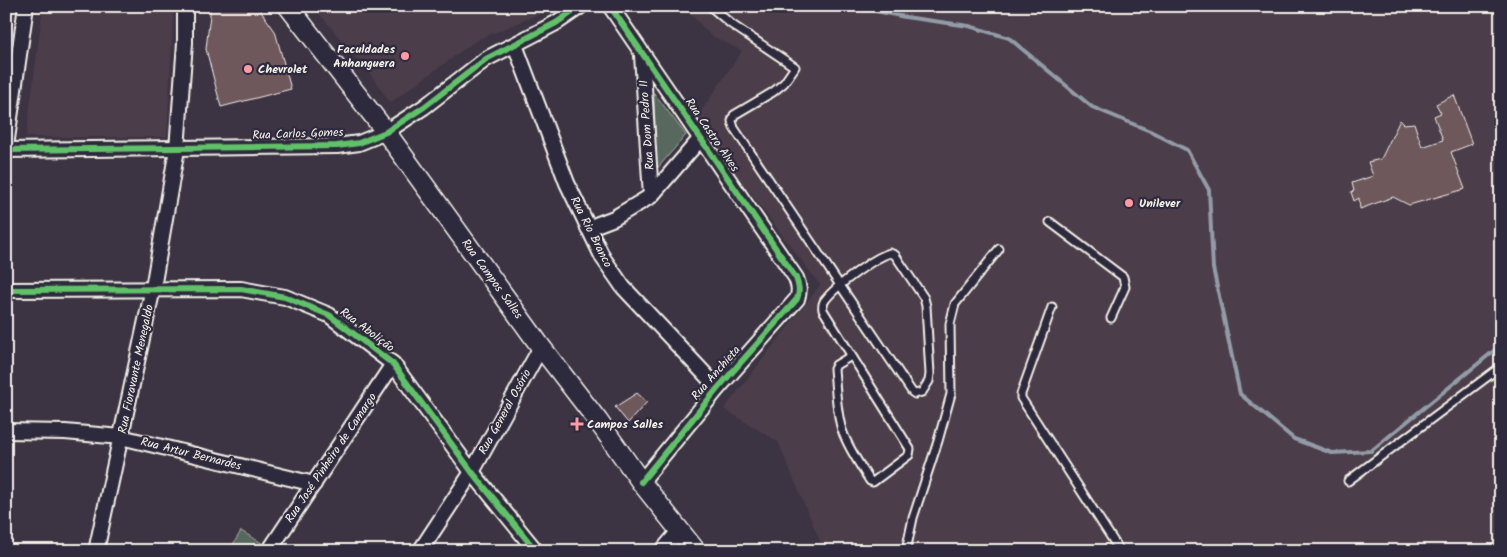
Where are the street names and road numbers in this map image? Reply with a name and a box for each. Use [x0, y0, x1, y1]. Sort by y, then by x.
street label: Rua Dom Pedro II [634, 79, 660, 171]
street label: Rua Castro Alves [680, 94, 744, 176]
street label: Rua Carlos Gomes [252, 123, 344, 145]
street label: Rua Rio Branco [565, 193, 617, 271]
street label: Rua Campos Salles [456, 235, 528, 323]
street label: Rua Fioravante Menegaldo [113, 303, 159, 435]
street label: Rua Abolição [336, 303, 398, 357]
street label: Rua Anchieta [687, 341, 745, 405]
street label: Rua General Osório [474, 366, 536, 458]
street label: Rua José Pinheiro de Camargo [280, 389, 382, 527]
street label: Rua Artur Bernardes [139, 432, 243, 476]

